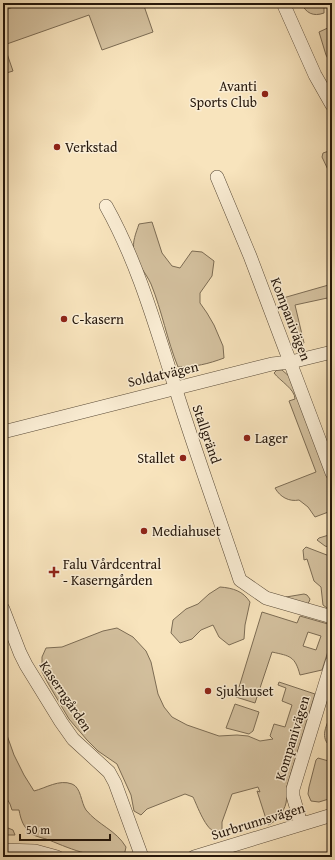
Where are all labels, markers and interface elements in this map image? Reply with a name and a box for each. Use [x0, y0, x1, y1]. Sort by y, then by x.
place label: Avanti Sports Club [190, 76, 257, 112]
marker: Avanti Sports Club [260, 89, 270, 99]
place label: Verkstad [65, 137, 118, 157]
marker: Verkstad [52, 142, 62, 152]
street label: Kompanivägen [266, 274, 316, 364]
place label: C-kasern [72, 309, 124, 329]
marker: C-kasern [59, 314, 69, 324]
street label: Soldatvägen [126, 356, 200, 392]
street label: Stallgränd [188, 402, 227, 467]
place label: Lager [255, 428, 288, 448]
marker: Lager [242, 433, 252, 443]
place label: Stallet [137, 448, 175, 468]
marker: Stallet [178, 453, 188, 463]
place label: Mediahuset [152, 521, 221, 541]
marker: Mediahuset [139, 526, 149, 536]
place label: Falu Vårdcentral - Kaserngården [63, 554, 161, 590]
marker: Falu Vårdcentral - Kaserngården [48, 566, 60, 578]
street label: Kaserngården [35, 657, 97, 736]
place label: Sjukhuset [216, 681, 274, 701]
marker: Sjukhuset [203, 686, 213, 696]
street label: Kompanivägen [270, 693, 314, 783]
street label: Surbrunnsvägen [209, 797, 307, 845]
scale bar [20, 816, 110, 842]
text: 50 m [26, 821, 50, 838]

